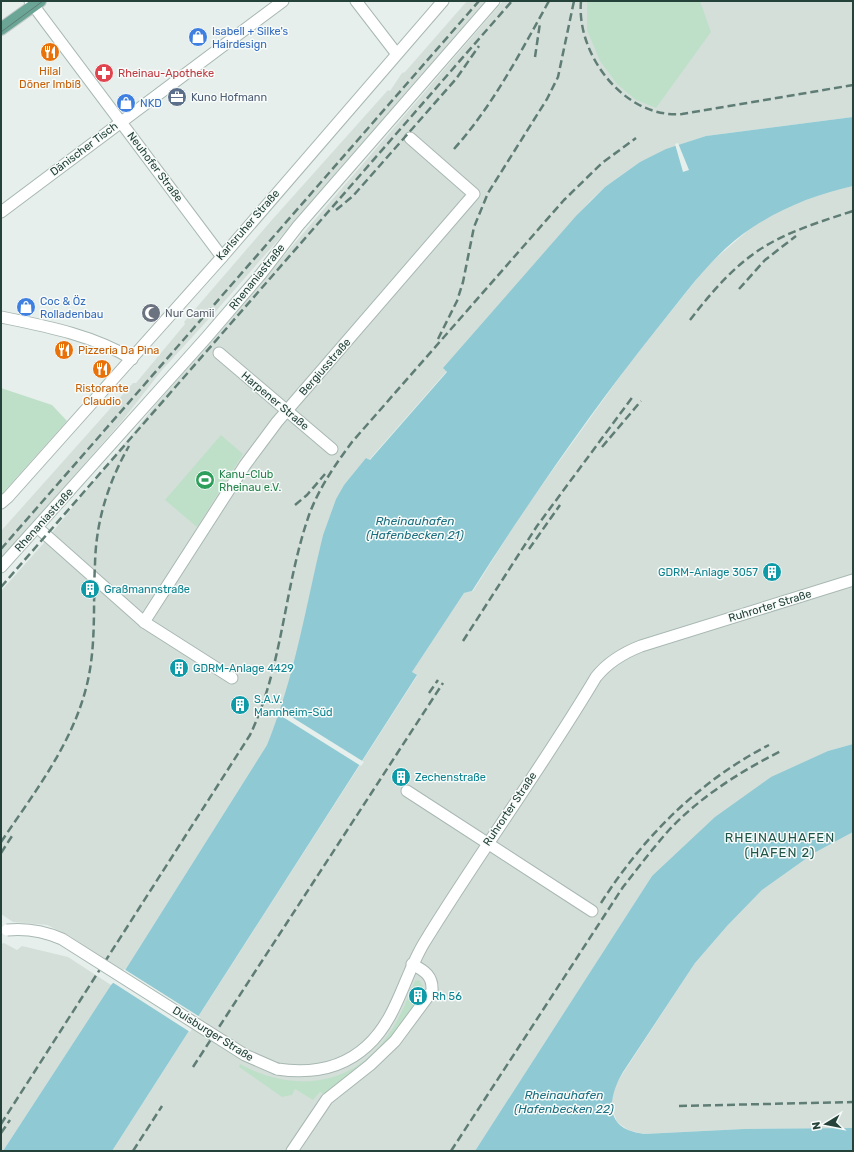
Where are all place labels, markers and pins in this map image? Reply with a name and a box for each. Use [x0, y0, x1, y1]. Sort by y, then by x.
place label: Isabell + Silke's Hairdesign [212, 25, 289, 51]
shop icon: Isabell + Silke's Hairdesign [187, 26, 209, 48]
restaurant icon: Hilal Döner Imbiß [39, 41, 61, 63]
pharmacy icon: Rheinau-Apotheke [93, 62, 115, 84]
place label: Hilal Döner Imbiß [19, 65, 81, 91]
place label: Rheinau-Apotheke [118, 67, 214, 80]
office icon: Kuno Hofmann [166, 86, 188, 108]
place label: Kuno Hofmann [191, 91, 267, 104]
shop icon: NKD [115, 92, 137, 114]
place label: NKD [140, 97, 162, 110]
place label: Coc & Öz Rolladenbau [40, 295, 103, 321]
shop icon: Coc & Öz Rolladenbau [15, 296, 37, 318]
mosque icon: Nur Camii [140, 302, 162, 324]
place label: Nur Camii [165, 307, 214, 320]
restaurant icon: Pizzeria Da Pina [53, 339, 75, 361]
place label: Pizzeria Da Pina [78, 344, 159, 357]
restaurant icon: Ristorante Claudio [91, 358, 113, 380]
place label: Ristorante Claudio [75, 382, 129, 408]
place label: Kanu-Club Rheinau e.V. [219, 468, 281, 494]
sports icon: Kanu-Club Rheinau e.V. [194, 469, 216, 491]
building icon: GDRM-Anlage 3057 [761, 561, 783, 583]
place label: GDRM-Anlage 3057 [658, 566, 758, 579]
building icon: Graßmannstraße [79, 578, 101, 600]
place label: Graßmannstraße [104, 583, 190, 596]
building icon: GDRM-Anlage 4429 [168, 657, 190, 679]
place label: GDRM-Anlage 4429 [193, 662, 294, 675]
place label: S.A.V. Mannheim-Süd [254, 693, 333, 719]
building icon: S.A.V. Mannheim-Süd [229, 694, 251, 716]
building icon: Zechenstraße [390, 766, 412, 788]
place label: Zechenstraße [415, 771, 486, 784]
building icon: Rh 56 [407, 985, 429, 1007]
place label: Rh 56 [432, 990, 462, 1003]

